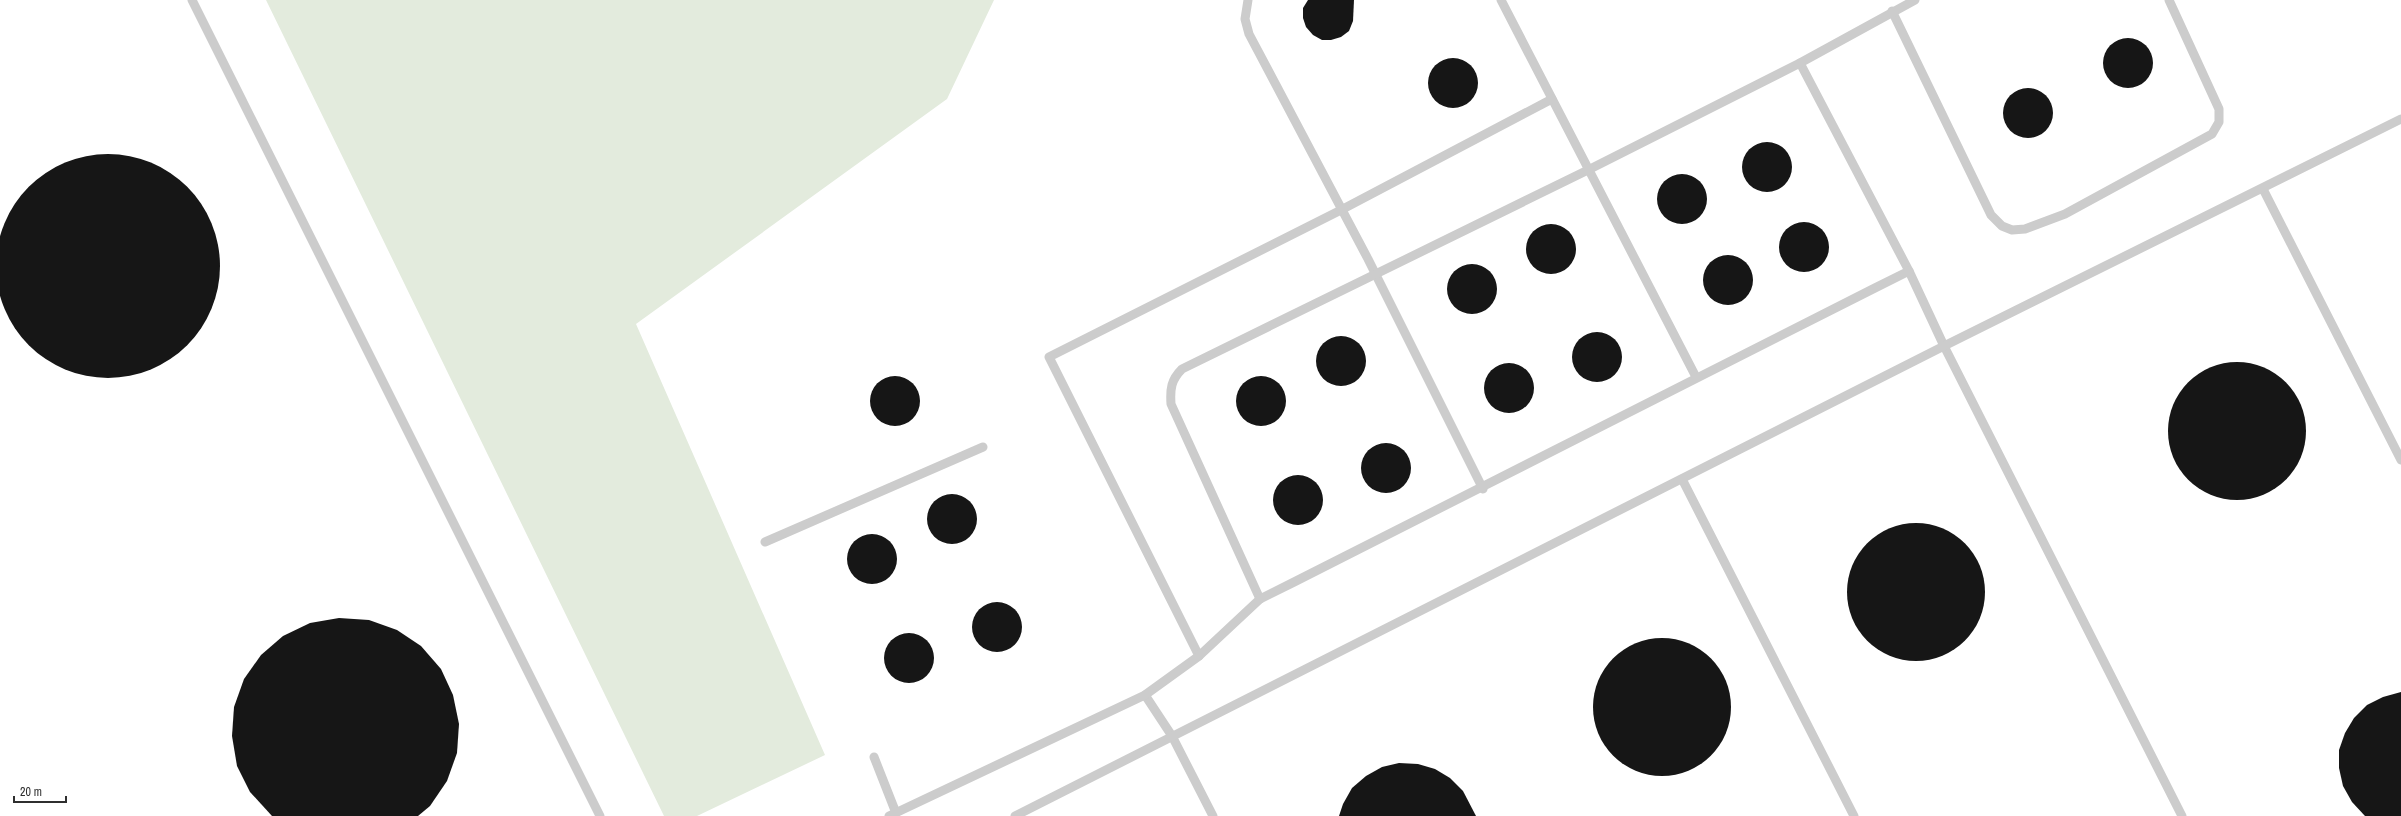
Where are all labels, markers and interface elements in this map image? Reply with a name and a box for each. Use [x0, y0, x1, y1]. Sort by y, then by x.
scale bar [14, 778, 66, 804]
text: 20 m [20, 784, 42, 800]

